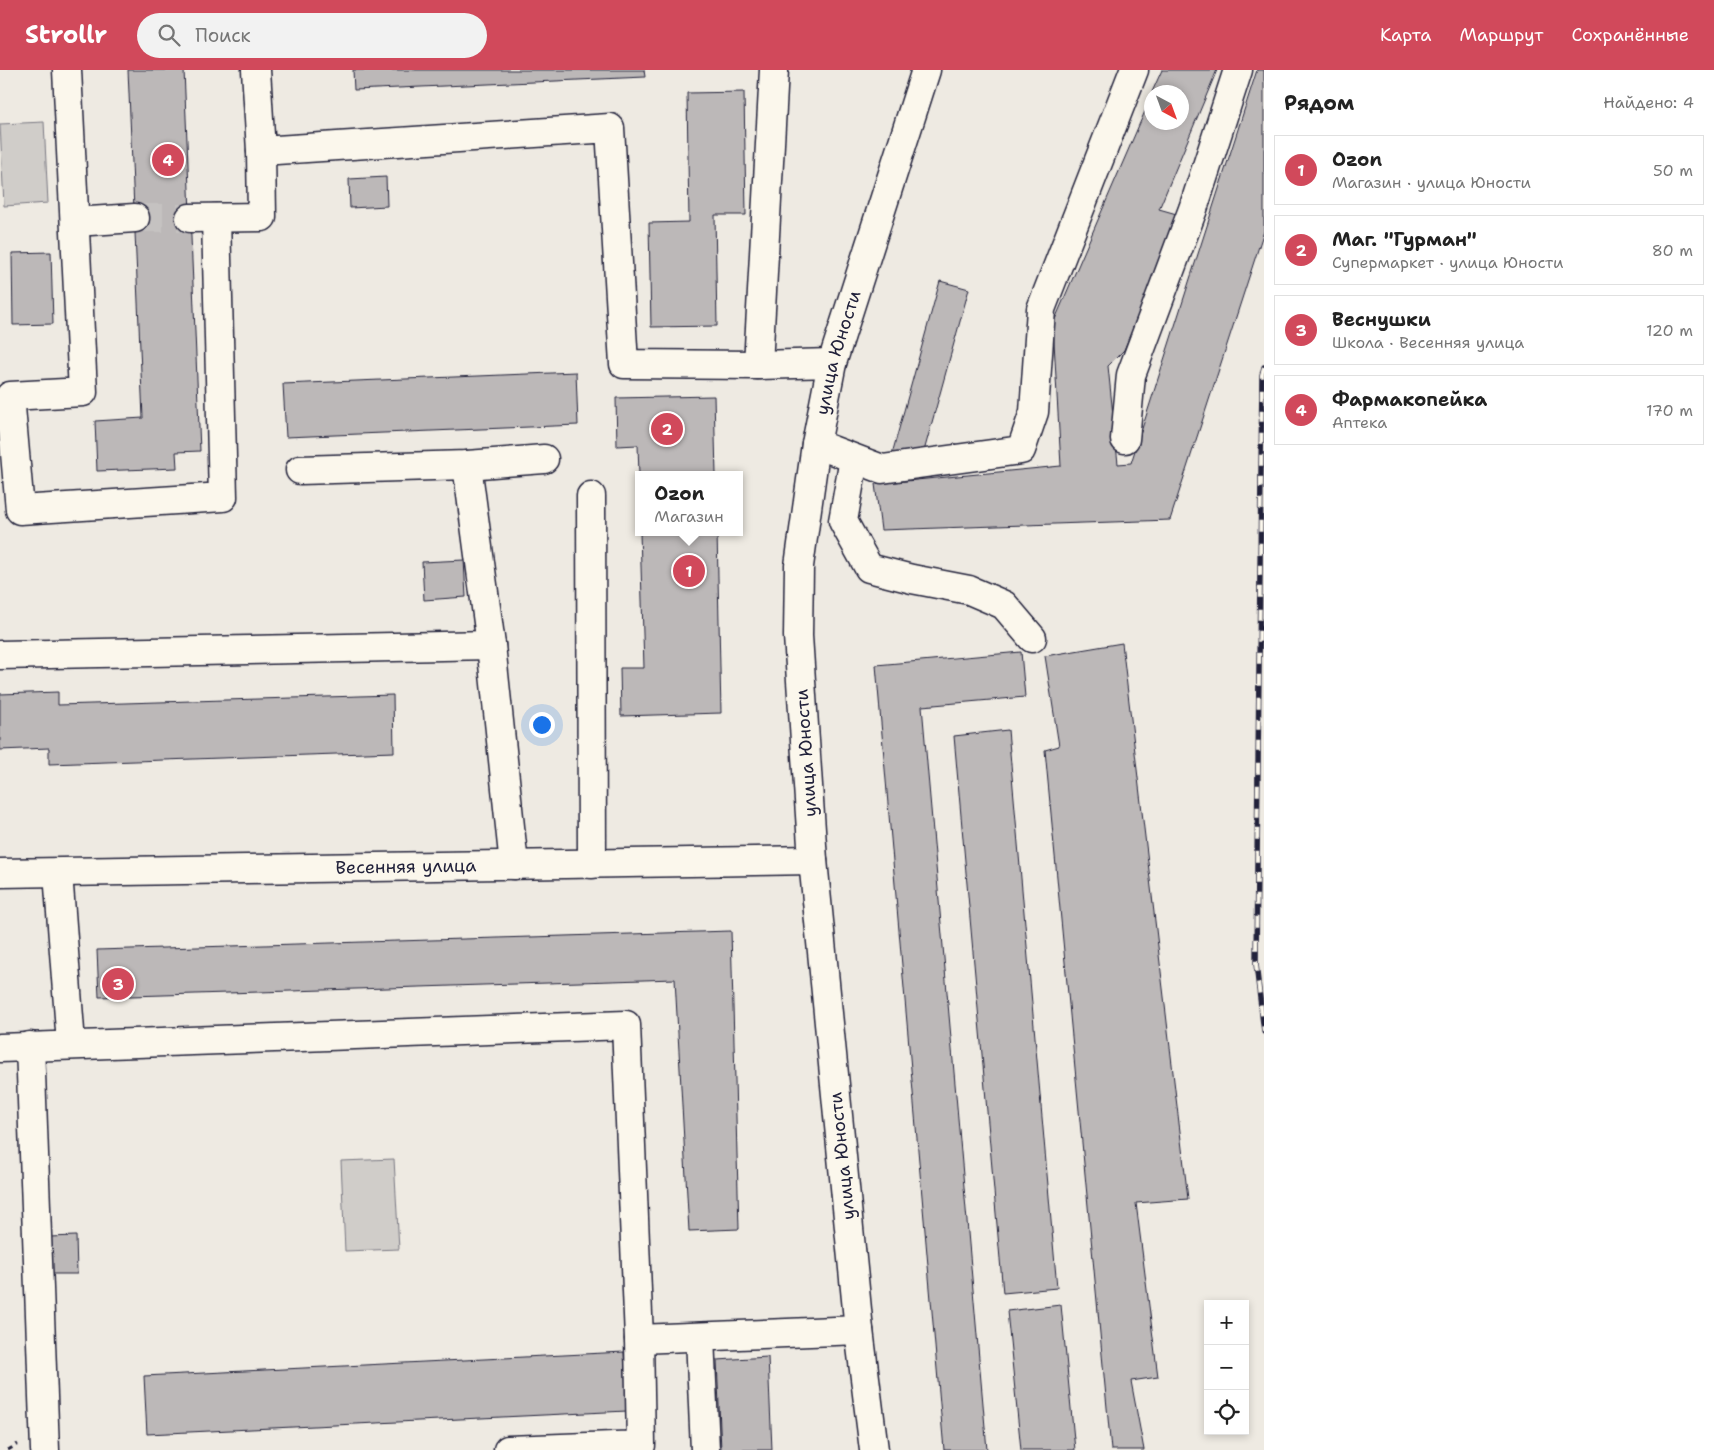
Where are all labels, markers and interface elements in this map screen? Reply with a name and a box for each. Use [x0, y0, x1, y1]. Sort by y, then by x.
search box [137, 13, 487, 58]
text: Strollr [25, 19, 107, 51]
icon: search [155, 21, 183, 49]
text: Поиск [195, 23, 251, 48]
text: Карта [1380, 23, 1431, 47]
text: Маршрут [1459, 23, 1543, 47]
text: Сохранённые [1571, 23, 1689, 47]
north arrow [1144, 85, 1189, 130]
text: Рядом [1284, 89, 1354, 117]
text: Найдено: 4 [1603, 92, 1694, 113]
pin: 4 [152, 141, 184, 179]
text: Ozon [1332, 147, 1382, 172]
text: 1 [1297, 160, 1305, 181]
text: 50 m [1653, 160, 1693, 181]
text: Магазин · улица Юности [1332, 172, 1531, 193]
text: Маг. "Гурман" [1332, 227, 1477, 252]
text: 2 [1295, 240, 1307, 261]
text: 80 m [1652, 240, 1693, 261]
text: Супермаркет · улица Юности [1332, 252, 1563, 273]
street label: улица Юности [810, 287, 867, 417]
text: Веснушки [1332, 307, 1431, 332]
text: 3 [1295, 320, 1307, 341]
text: 120 m [1646, 320, 1693, 341]
text: Школа · Весенняя улица [1332, 332, 1524, 353]
text: Фармакопейка [1332, 387, 1487, 412]
text: 4 [1295, 400, 1307, 421]
text: 170 m [1646, 400, 1693, 421]
pin: 2 [651, 410, 683, 448]
text: Аптека [1332, 412, 1387, 433]
popup [635, 471, 743, 536]
text: Ozon [654, 481, 704, 506]
text: Магазин [654, 506, 724, 527]
pin: 1 [673, 552, 705, 590]
street label: улица Юности [790, 688, 822, 818]
your location [529, 712, 555, 738]
street label: Весенняя улица [335, 853, 477, 880]
pin: 3 [102, 965, 134, 1003]
street label: улица Юности [823, 1091, 861, 1221]
map controls [1204, 1300, 1249, 1435]
button: + [1204, 1300, 1249, 1345]
button: − [1204, 1345, 1249, 1390]
button: locate [1204, 1390, 1249, 1435]

